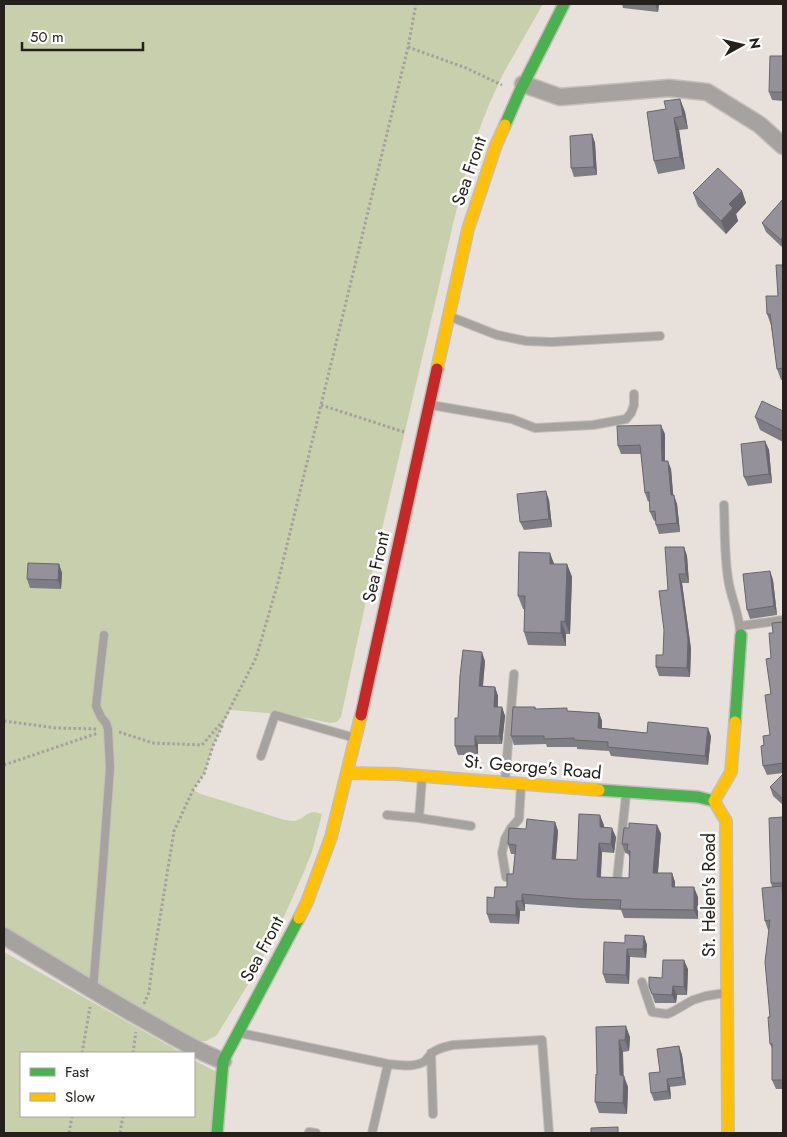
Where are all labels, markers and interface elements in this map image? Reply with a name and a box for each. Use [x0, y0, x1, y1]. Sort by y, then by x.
scale bar [22, 20, 144, 52]
north arrow [717, 20, 767, 70]
text: 50 m [30, 26, 64, 48]
text: N [744, 36, 766, 50]
street label: Sea Front [445, 132, 493, 209]
street label: Sea Front [356, 529, 396, 605]
street label: St. George's Road [463, 748, 603, 786]
street label: St. Helen's Road [696, 833, 722, 957]
street label: Sea Front [234, 911, 291, 987]
legend [20, 1052, 195, 1117]
text: Fast [65, 1061, 89, 1083]
text: Slow [65, 1086, 96, 1108]

